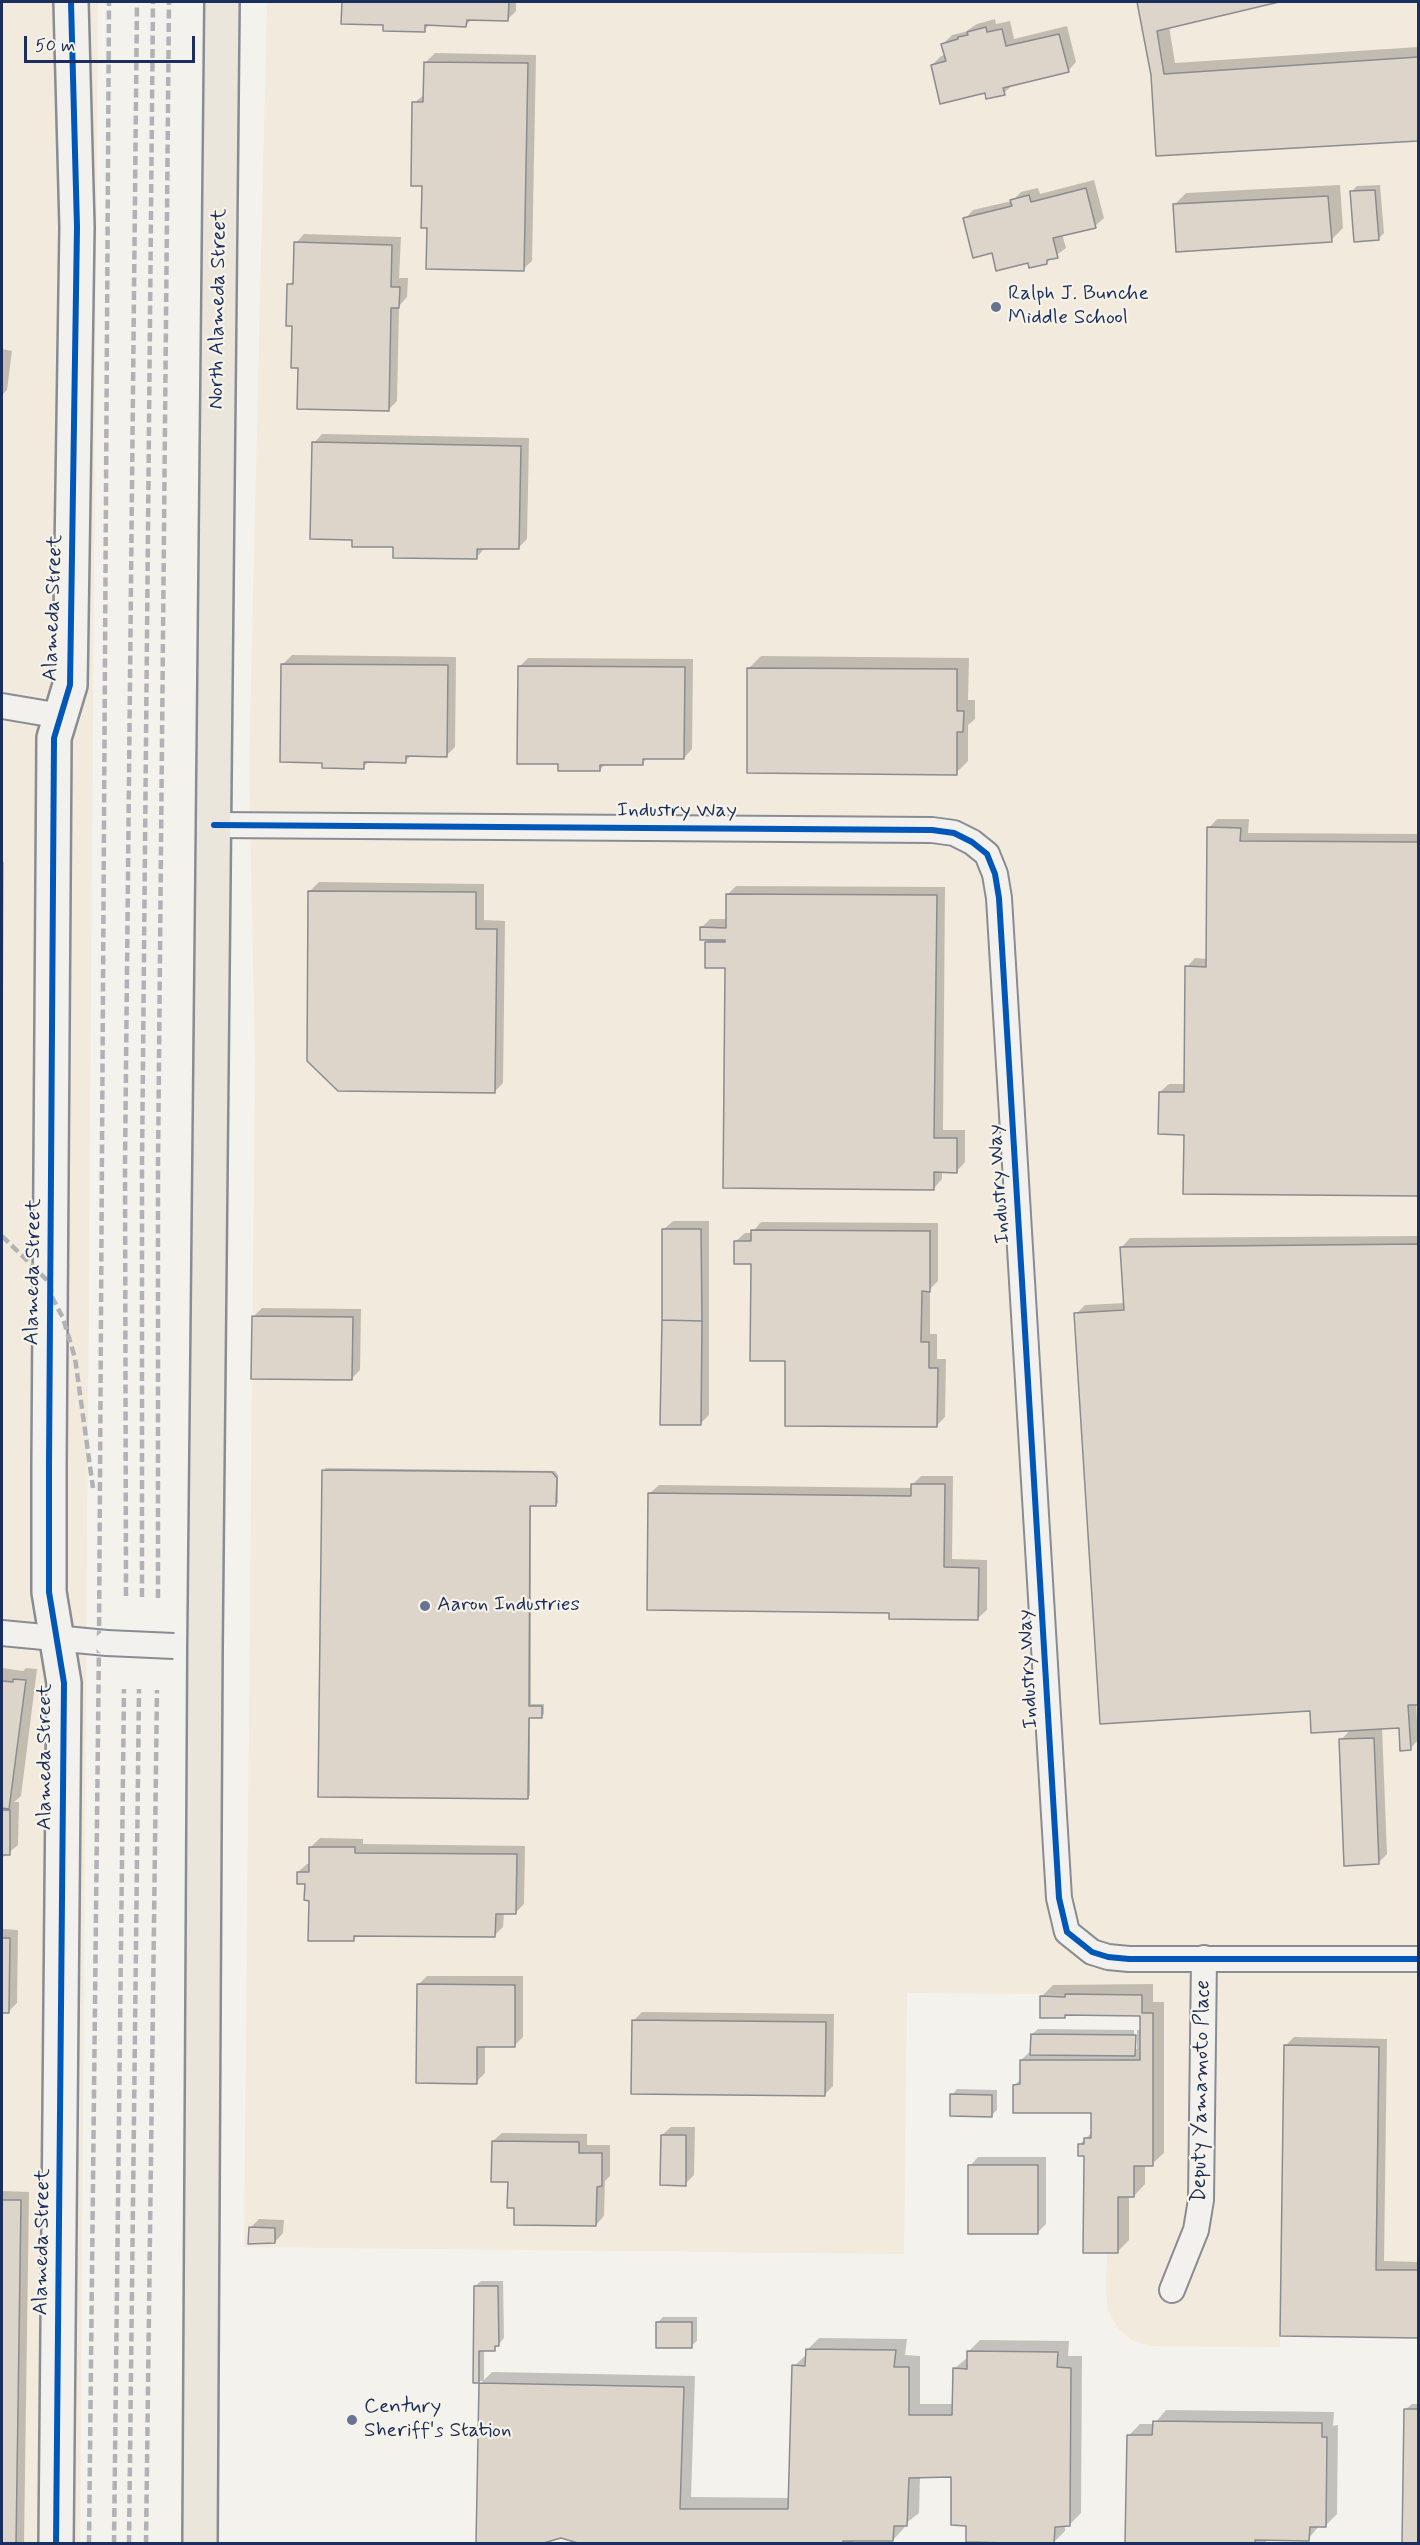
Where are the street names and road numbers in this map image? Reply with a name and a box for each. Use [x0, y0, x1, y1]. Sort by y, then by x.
street label: North Alameda Street [205, 208, 233, 410]
street label: Alameda Street [39, 534, 69, 682]
street label: Industry Way [617, 799, 737, 825]
street label: Industry Way [983, 1123, 1017, 1245]
street label: Alameda Street [20, 1198, 48, 1346]
street label: Industry Way [1013, 1609, 1045, 1729]
street label: Alameda Street [33, 1684, 59, 1830]
street label: Deputy Yamamoto Place [1187, 1980, 1217, 2202]
street label: Alameda Street [29, 2168, 57, 2316]

